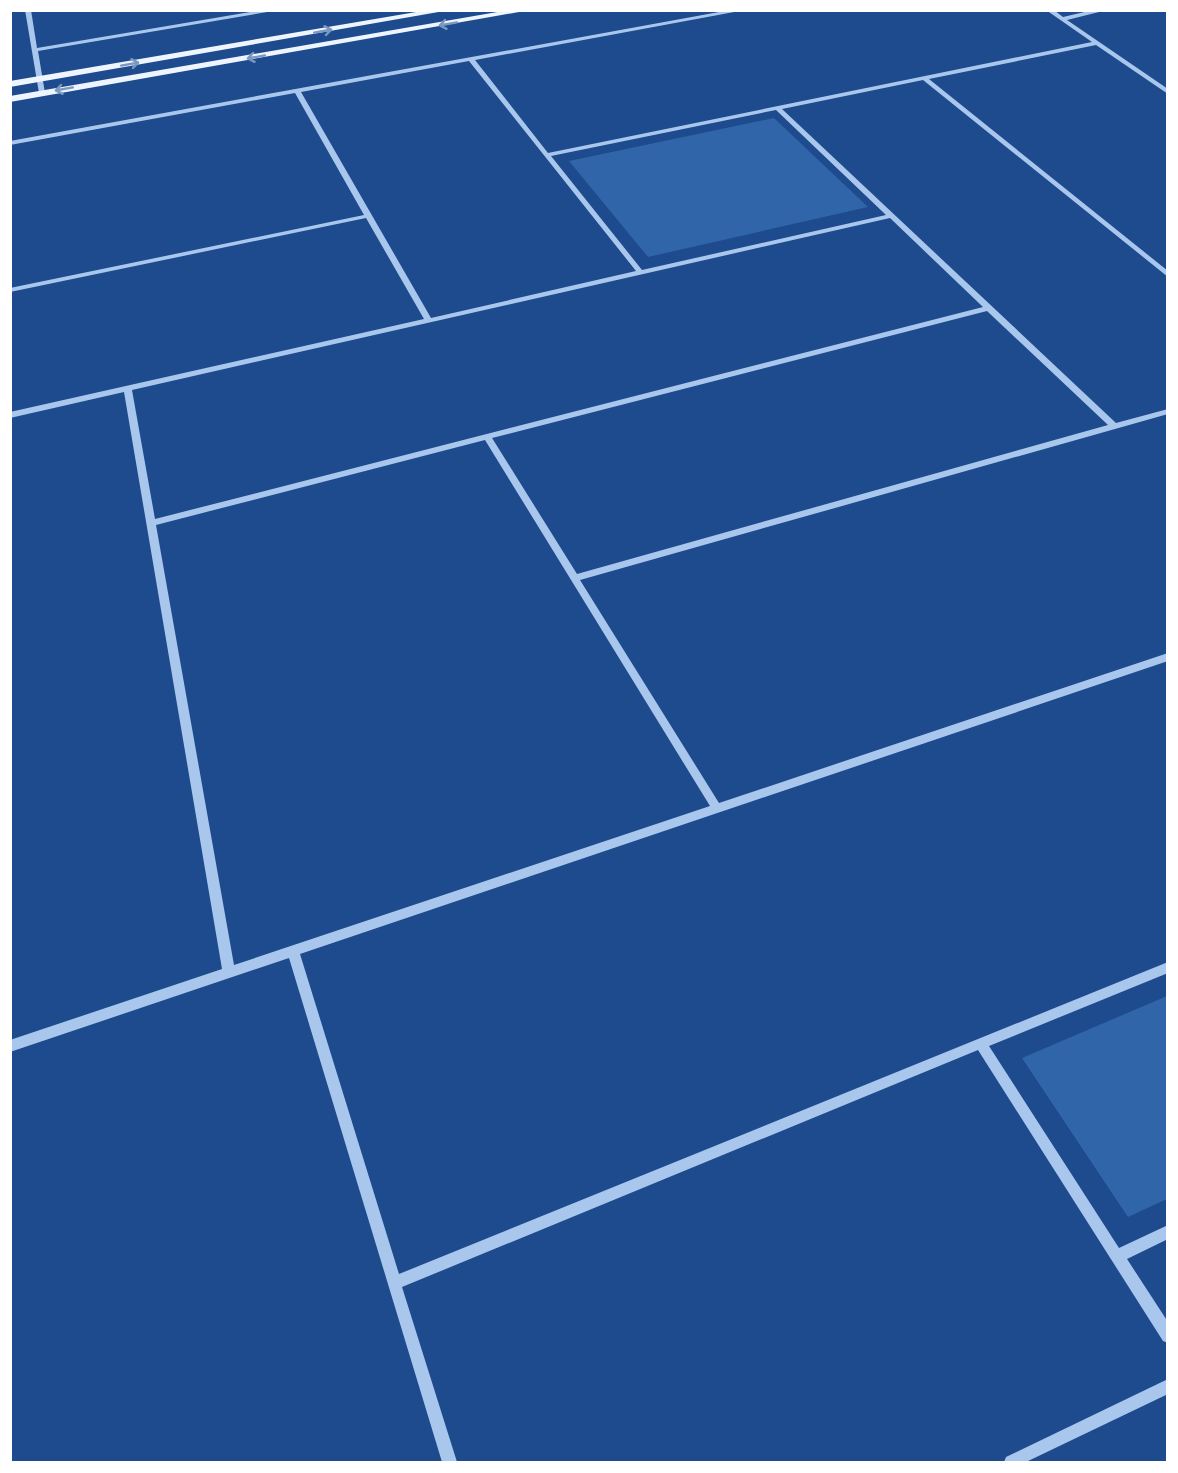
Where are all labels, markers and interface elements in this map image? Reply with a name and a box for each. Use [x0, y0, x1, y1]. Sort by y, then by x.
one-way arrow [439, 19, 458, 30]
one-way arrow [312, 26, 332, 37]
one-way arrow [246, 51, 266, 62]
one-way arrow [120, 58, 140, 69]
one-way arrow [54, 84, 74, 95]

